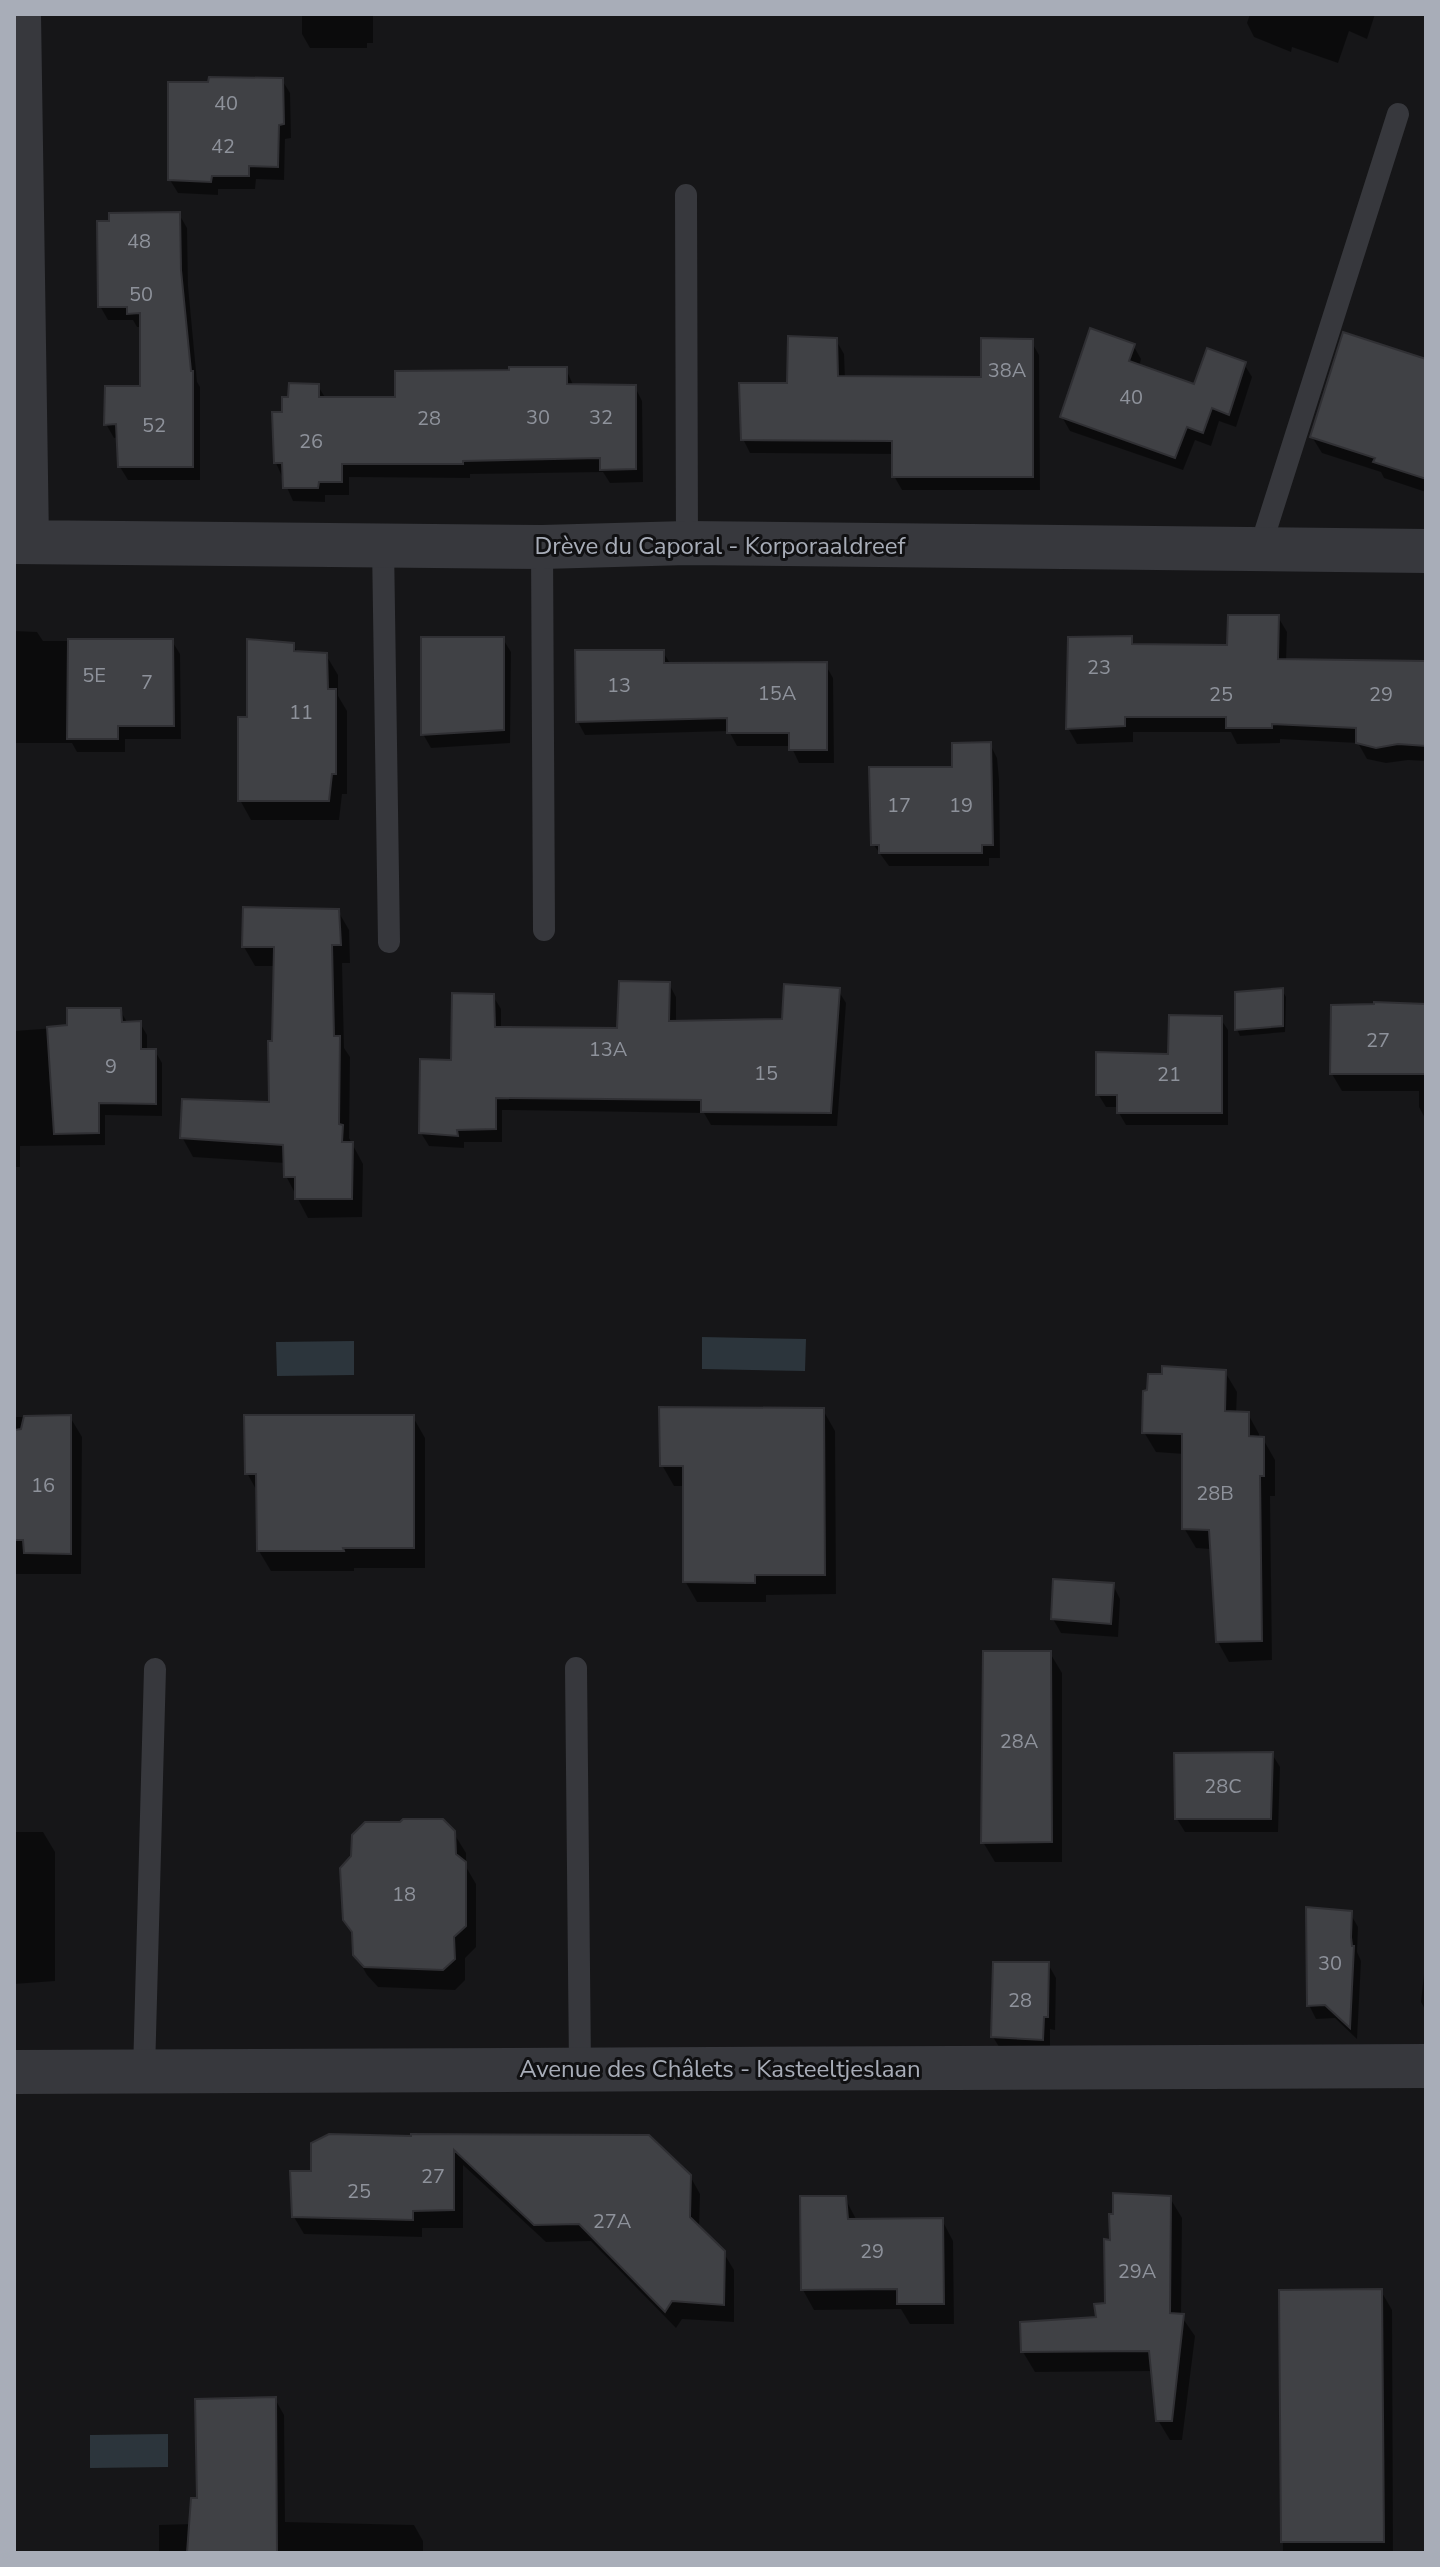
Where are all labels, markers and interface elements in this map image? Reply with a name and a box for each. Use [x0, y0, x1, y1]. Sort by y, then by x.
house number: 40 [214, 90, 238, 117]
house number: 42 [211, 133, 235, 160]
house number: 48 [127, 228, 151, 255]
house number: 50 [129, 281, 153, 308]
house number: 38A [988, 357, 1027, 384]
house number: 40 [1119, 384, 1143, 411]
house number: 30 [526, 404, 550, 431]
house number: 32 [589, 404, 613, 431]
house number: 28 [417, 405, 441, 432]
house number: 52 [142, 412, 166, 439]
house number: 26 [299, 428, 323, 455]
street label: Drève du Caporal - Korporaaldreef [534, 530, 907, 562]
house number: 23 [1087, 654, 1111, 681]
house number: 5E [82, 662, 106, 689]
house number: 7 [141, 669, 153, 696]
house number: 13 [607, 672, 631, 699]
house number: 15A [758, 680, 797, 707]
house number: 25 [1209, 681, 1233, 708]
house number: 29 [1369, 681, 1393, 708]
house number: 11 [289, 699, 313, 726]
house number: 17 [887, 792, 911, 819]
house number: 19 [949, 792, 973, 819]
house number: 27 [1366, 1027, 1390, 1054]
house number: 13A [589, 1036, 628, 1063]
house number: 9 [105, 1053, 117, 1080]
house number: 15 [754, 1060, 778, 1087]
house number: 21 [1157, 1061, 1181, 1088]
house number: 16 [31, 1472, 55, 1499]
house number: 28B [1196, 1480, 1234, 1507]
house number: 28A [1000, 1728, 1039, 1755]
house number: 28C [1204, 1773, 1242, 1800]
house number: 18 [392, 1881, 416, 1908]
house number: 30 [1318, 1950, 1342, 1977]
house number: 28 [1008, 1987, 1032, 2014]
street label: Avenue des Châlets - Kasteeltjeslaan [519, 2053, 921, 2085]
house number: 27 [421, 2163, 445, 2190]
house number: 25 [347, 2178, 371, 2205]
house number: 27A [593, 2208, 632, 2235]
house number: 29 [860, 2238, 884, 2265]
house number: 29A [1118, 2258, 1157, 2285]

